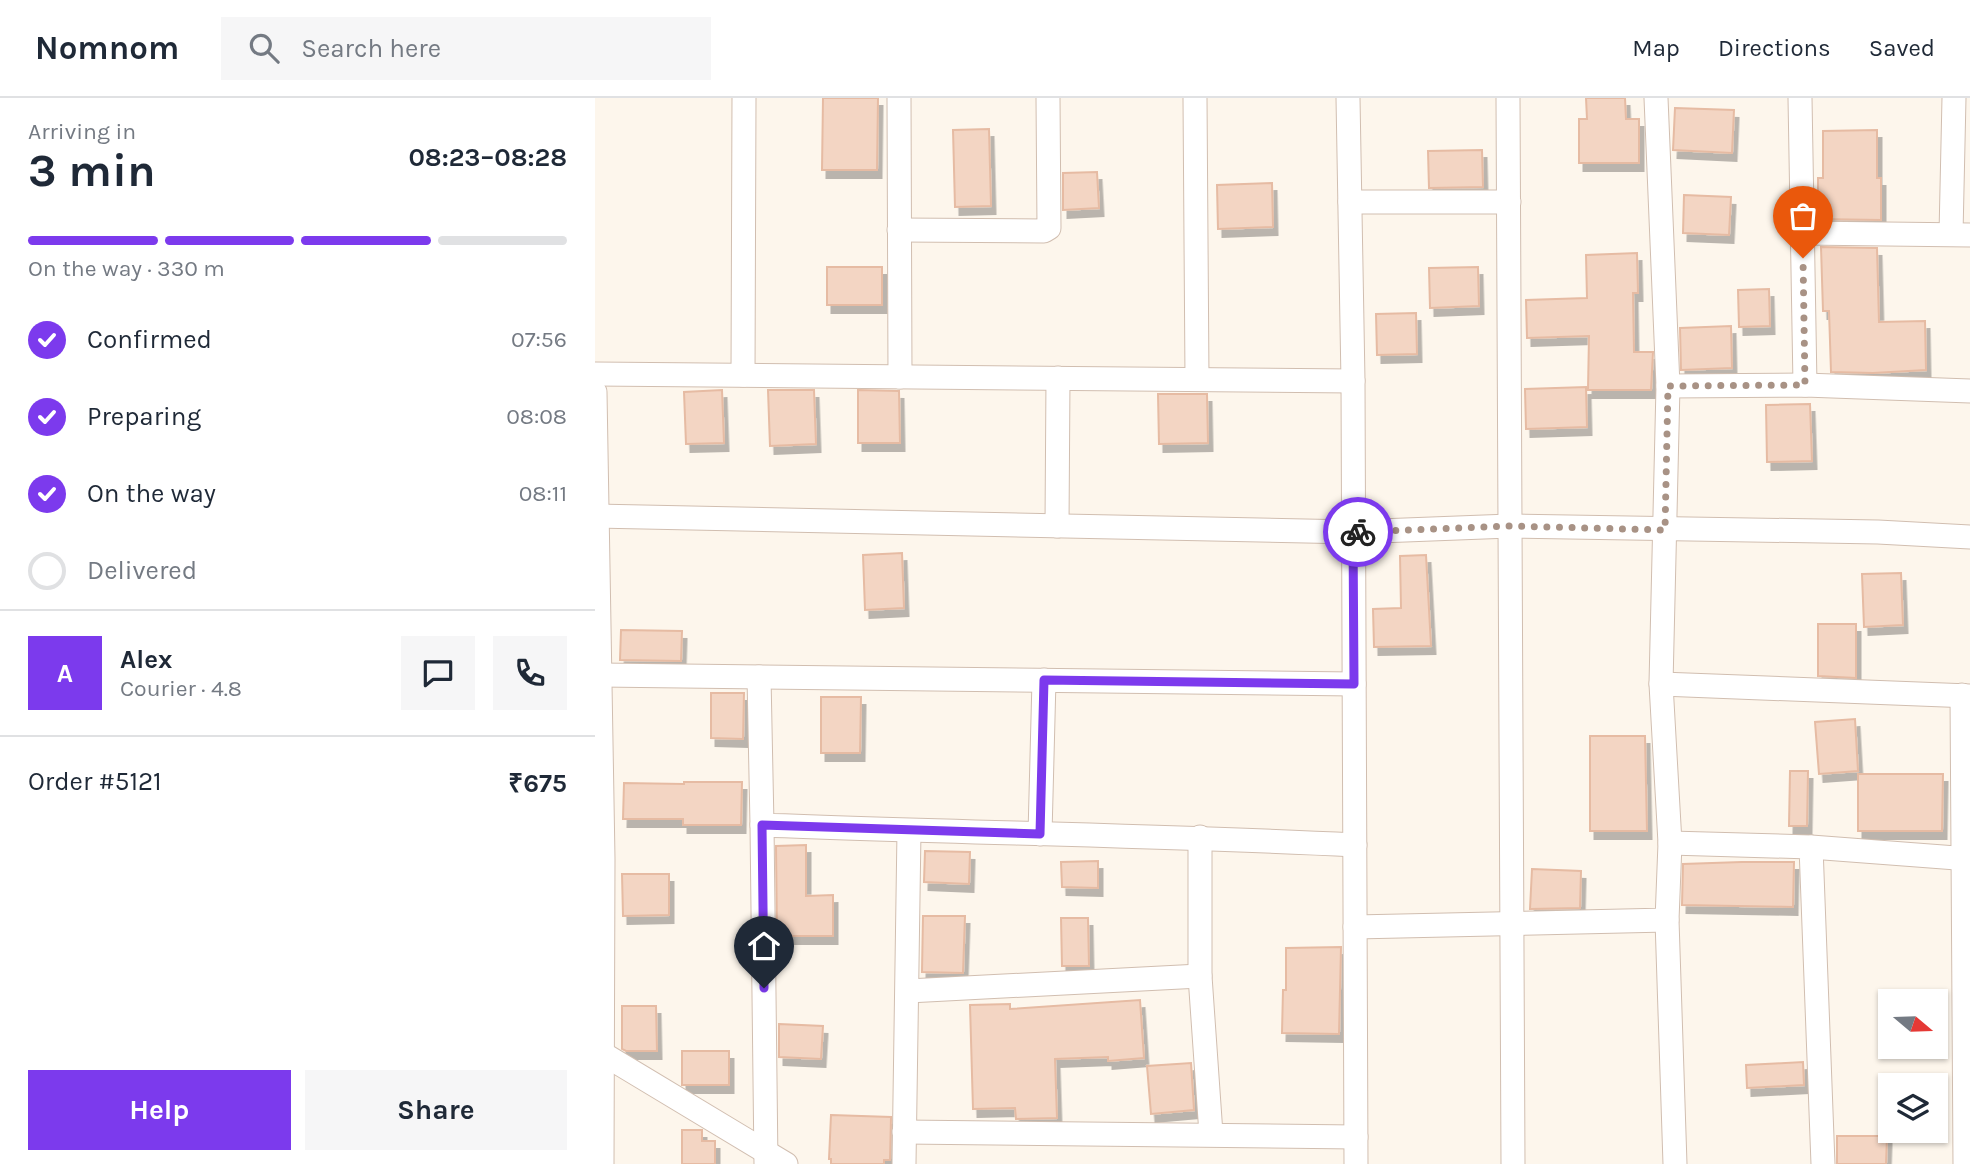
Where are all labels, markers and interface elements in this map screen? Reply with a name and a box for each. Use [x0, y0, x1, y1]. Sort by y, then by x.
search box [221, 17, 711, 80]
text: Nomnom [35, 29, 179, 67]
icon: search [245, 29, 283, 67]
text: Search here [301, 33, 441, 64]
text: Map [1632, 34, 1680, 62]
text: Directions [1718, 34, 1831, 62]
text: Saved [1869, 34, 1935, 62]
text: Arriving in [28, 118, 136, 145]
text: 08:23–08:28 [408, 142, 567, 173]
text: 3 min [28, 144, 156, 198]
pin [1773, 186, 1833, 258]
icon: bag [1784, 197, 1822, 235]
text: On the way · 330 m [28, 255, 225, 282]
icon: check [28, 321, 66, 359]
text: Confirmed [87, 324, 212, 355]
text: 07:56 [511, 326, 567, 353]
icon: check [28, 398, 66, 436]
text: Preparing [87, 401, 201, 432]
text: 08:08 [506, 403, 567, 430]
icon: check [28, 475, 66, 513]
text: On the way [87, 478, 216, 509]
text: 08:11 [519, 480, 567, 507]
courier [1323, 497, 1393, 567]
icon: bike [1339, 513, 1377, 551]
text: Delivered [87, 555, 197, 586]
button: chat [401, 636, 475, 710]
button: phone [493, 636, 567, 710]
text: Alex [120, 644, 172, 675]
text: A [57, 658, 73, 689]
text: Courier · 4.8 [120, 675, 242, 702]
text: Order #5121 [28, 766, 162, 797]
text: ₹675 [508, 768, 567, 799]
pin [734, 916, 794, 988]
icon: home [745, 927, 783, 965]
north arrow [1878, 989, 1948, 1059]
map controls [1878, 989, 1948, 1143]
button: Help [28, 1070, 291, 1150]
button: Share [305, 1070, 567, 1150]
button: layers [1878, 1073, 1948, 1143]

